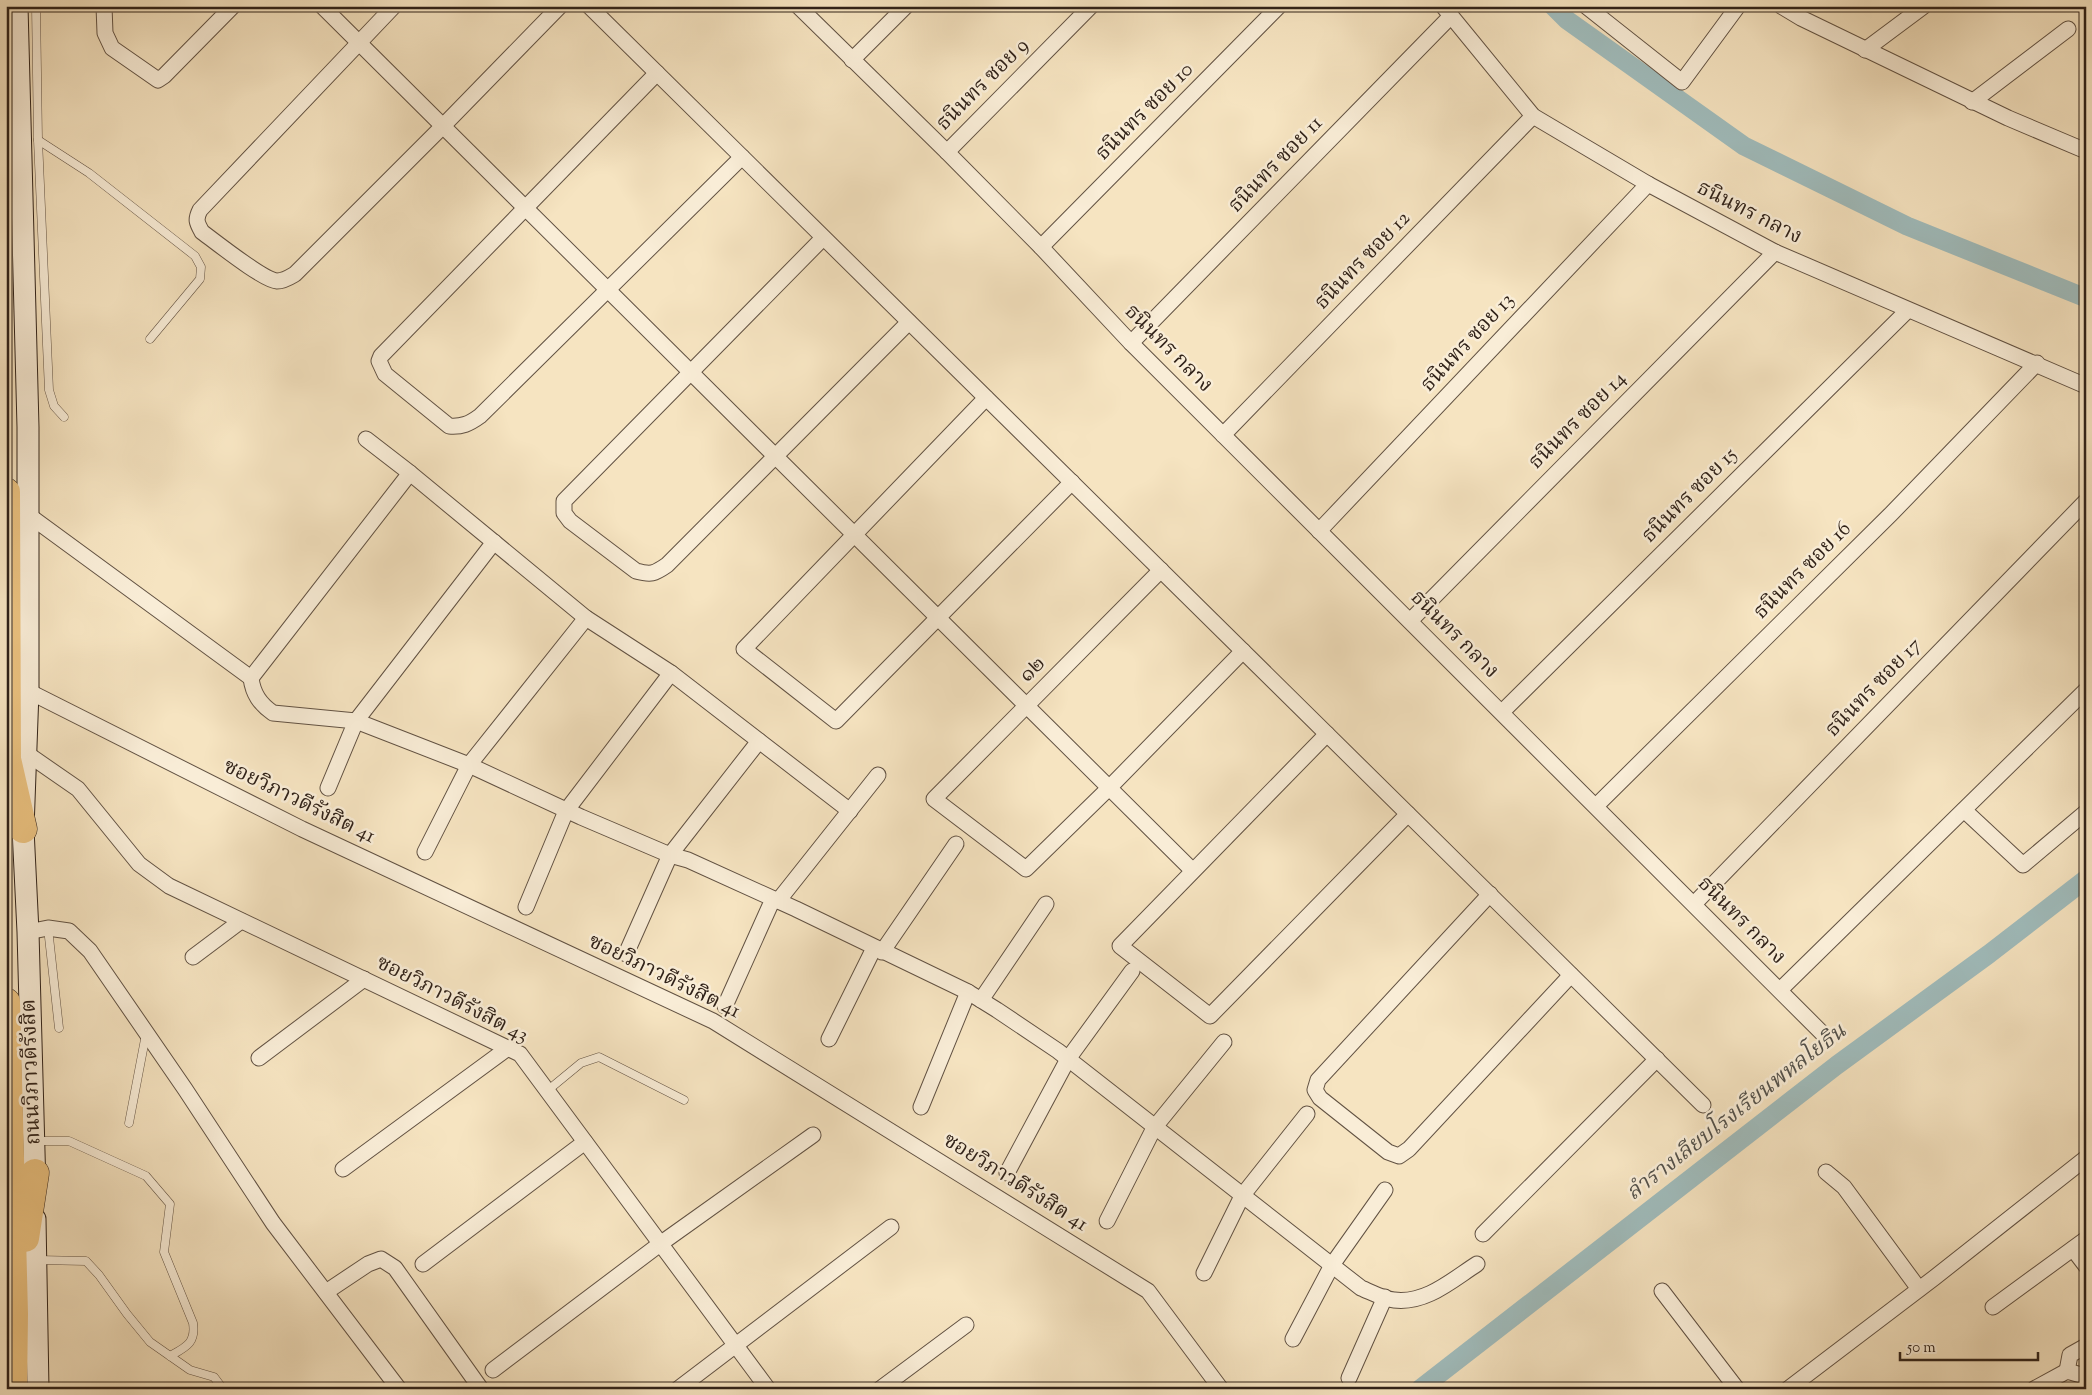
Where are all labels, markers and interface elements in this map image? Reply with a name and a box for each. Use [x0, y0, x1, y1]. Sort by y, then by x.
street label: ธนินทร ซอย 9 [930, 32, 1036, 138]
street label: ธนินทร ซอย 10 [1089, 56, 1201, 168]
street label: ธนินทร ซอย 11 [1222, 110, 1330, 220]
street label: ธนินทร กลาง [1691, 174, 1807, 252]
street label: ธนินทร ซอย 12 [1308, 205, 1418, 317]
street label: ธนินทร ซอย 13 [1414, 287, 1522, 399]
street label: ธนินทร กลาง [1117, 298, 1219, 400]
street label: ธนินทร ซอย 14 [1522, 365, 1634, 477]
street label: ธนินทร ซอย 15 [1635, 441, 1745, 551]
street label: ธนินทร ซอย 16 [1747, 515, 1859, 627]
street label: ธนินทร กลาง [1403, 584, 1505, 686]
street label: ธนินทร ซอย 17 [1819, 631, 1930, 744]
street label: ๑๒ [1013, 650, 1053, 690]
street label: ซอยวิภาวดีรังสิต 41 [218, 752, 380, 852]
street label: ธนินทร กลาง [1690, 870, 1792, 972]
street label: ซอยวิภาวดีรังสิต 41 [583, 927, 745, 1027]
street label: ซอยวิภาวดีรังสิต 43 [371, 949, 533, 1051]
street label: ถนนวิภาวดีรังสิต [14, 999, 50, 1145]
water label: ลำรางเลียบโรงเรียนพหลโยธิน [1619, 1015, 1854, 1209]
street label: ซอยวิภาวดีรังสิต 41 [937, 1126, 1093, 1240]
scale bar [1900, 1330, 2037, 1362]
text: 50 m [1906, 1338, 1936, 1359]

